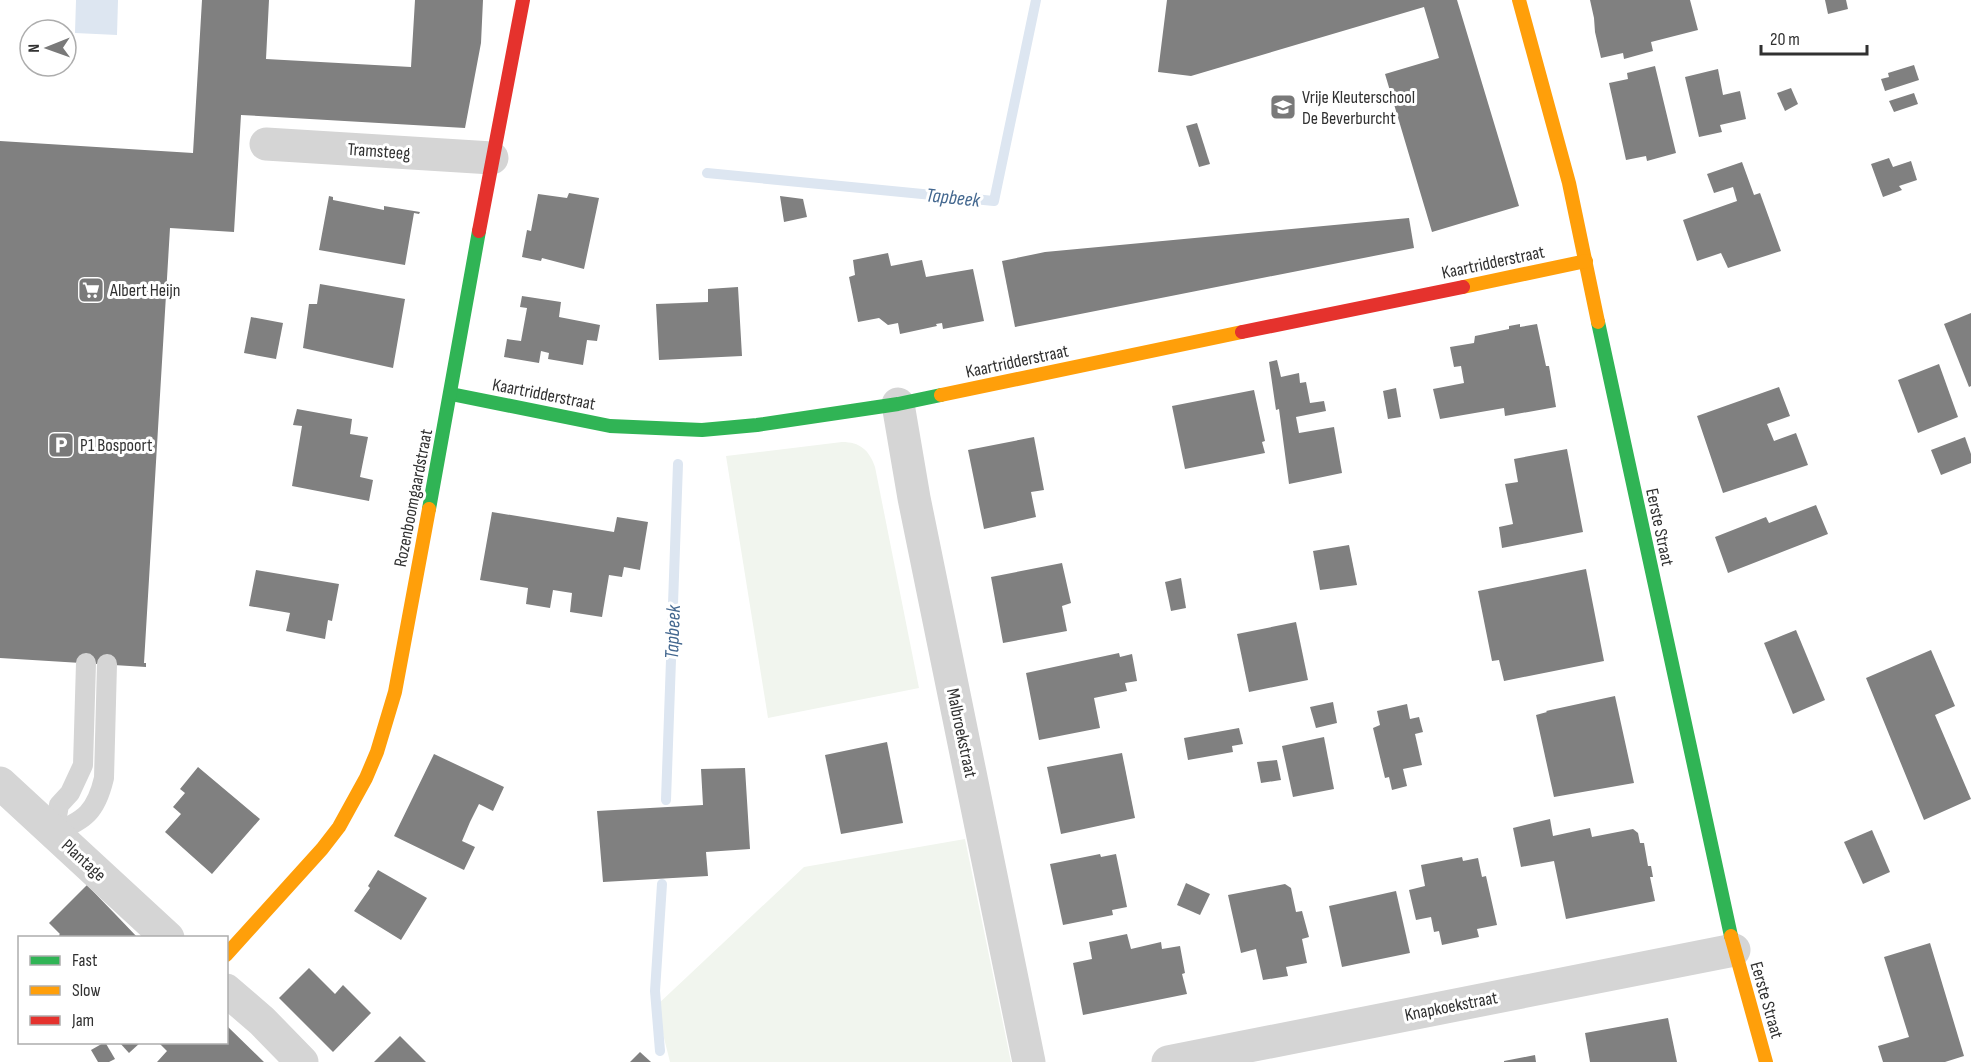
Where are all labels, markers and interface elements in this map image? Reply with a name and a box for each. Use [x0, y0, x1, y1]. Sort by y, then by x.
north arrow [18, 18, 78, 78]
scale bar [1761, 18, 1868, 56]
text: 20 m [1770, 29, 1800, 50]
text: N [25, 44, 44, 53]
place label: Vrije Kleuterschool De Beverburcht [1302, 87, 1415, 129]
school or university icon: Vrije Kleuterschool De Beverburcht [1268, 92, 1298, 122]
street label: Tramsteeg [347, 139, 411, 164]
water label: Tapbeek [925, 183, 982, 213]
street label: Kaartridderstraat [1440, 241, 1547, 284]
supermarket icon: Albert Heijn [76, 275, 106, 305]
place label: Albert Heijn [109, 280, 180, 301]
street label: Kaartridderstraat [964, 340, 1071, 383]
street label: Kaartridderstraat [491, 374, 598, 415]
street label: Rozenboomgaardstraat [390, 427, 437, 569]
parking icon: P1 Bospoort [46, 430, 76, 460]
place label: P1 Bospoort [80, 435, 153, 456]
street label: Eerste Straat [1641, 486, 1678, 568]
water label: Tapbeek [660, 604, 686, 659]
street label: Malbroekstraat [942, 686, 981, 780]
street label: Plantage [57, 835, 110, 886]
legend [18, 936, 228, 1044]
text: Fast [72, 950, 98, 971]
street label: Eerste Straat [1746, 959, 1788, 1041]
text: Slow [72, 980, 101, 1001]
street label: Knapkoekstraat [1403, 987, 1500, 1026]
text: Jam [71, 1010, 94, 1031]

